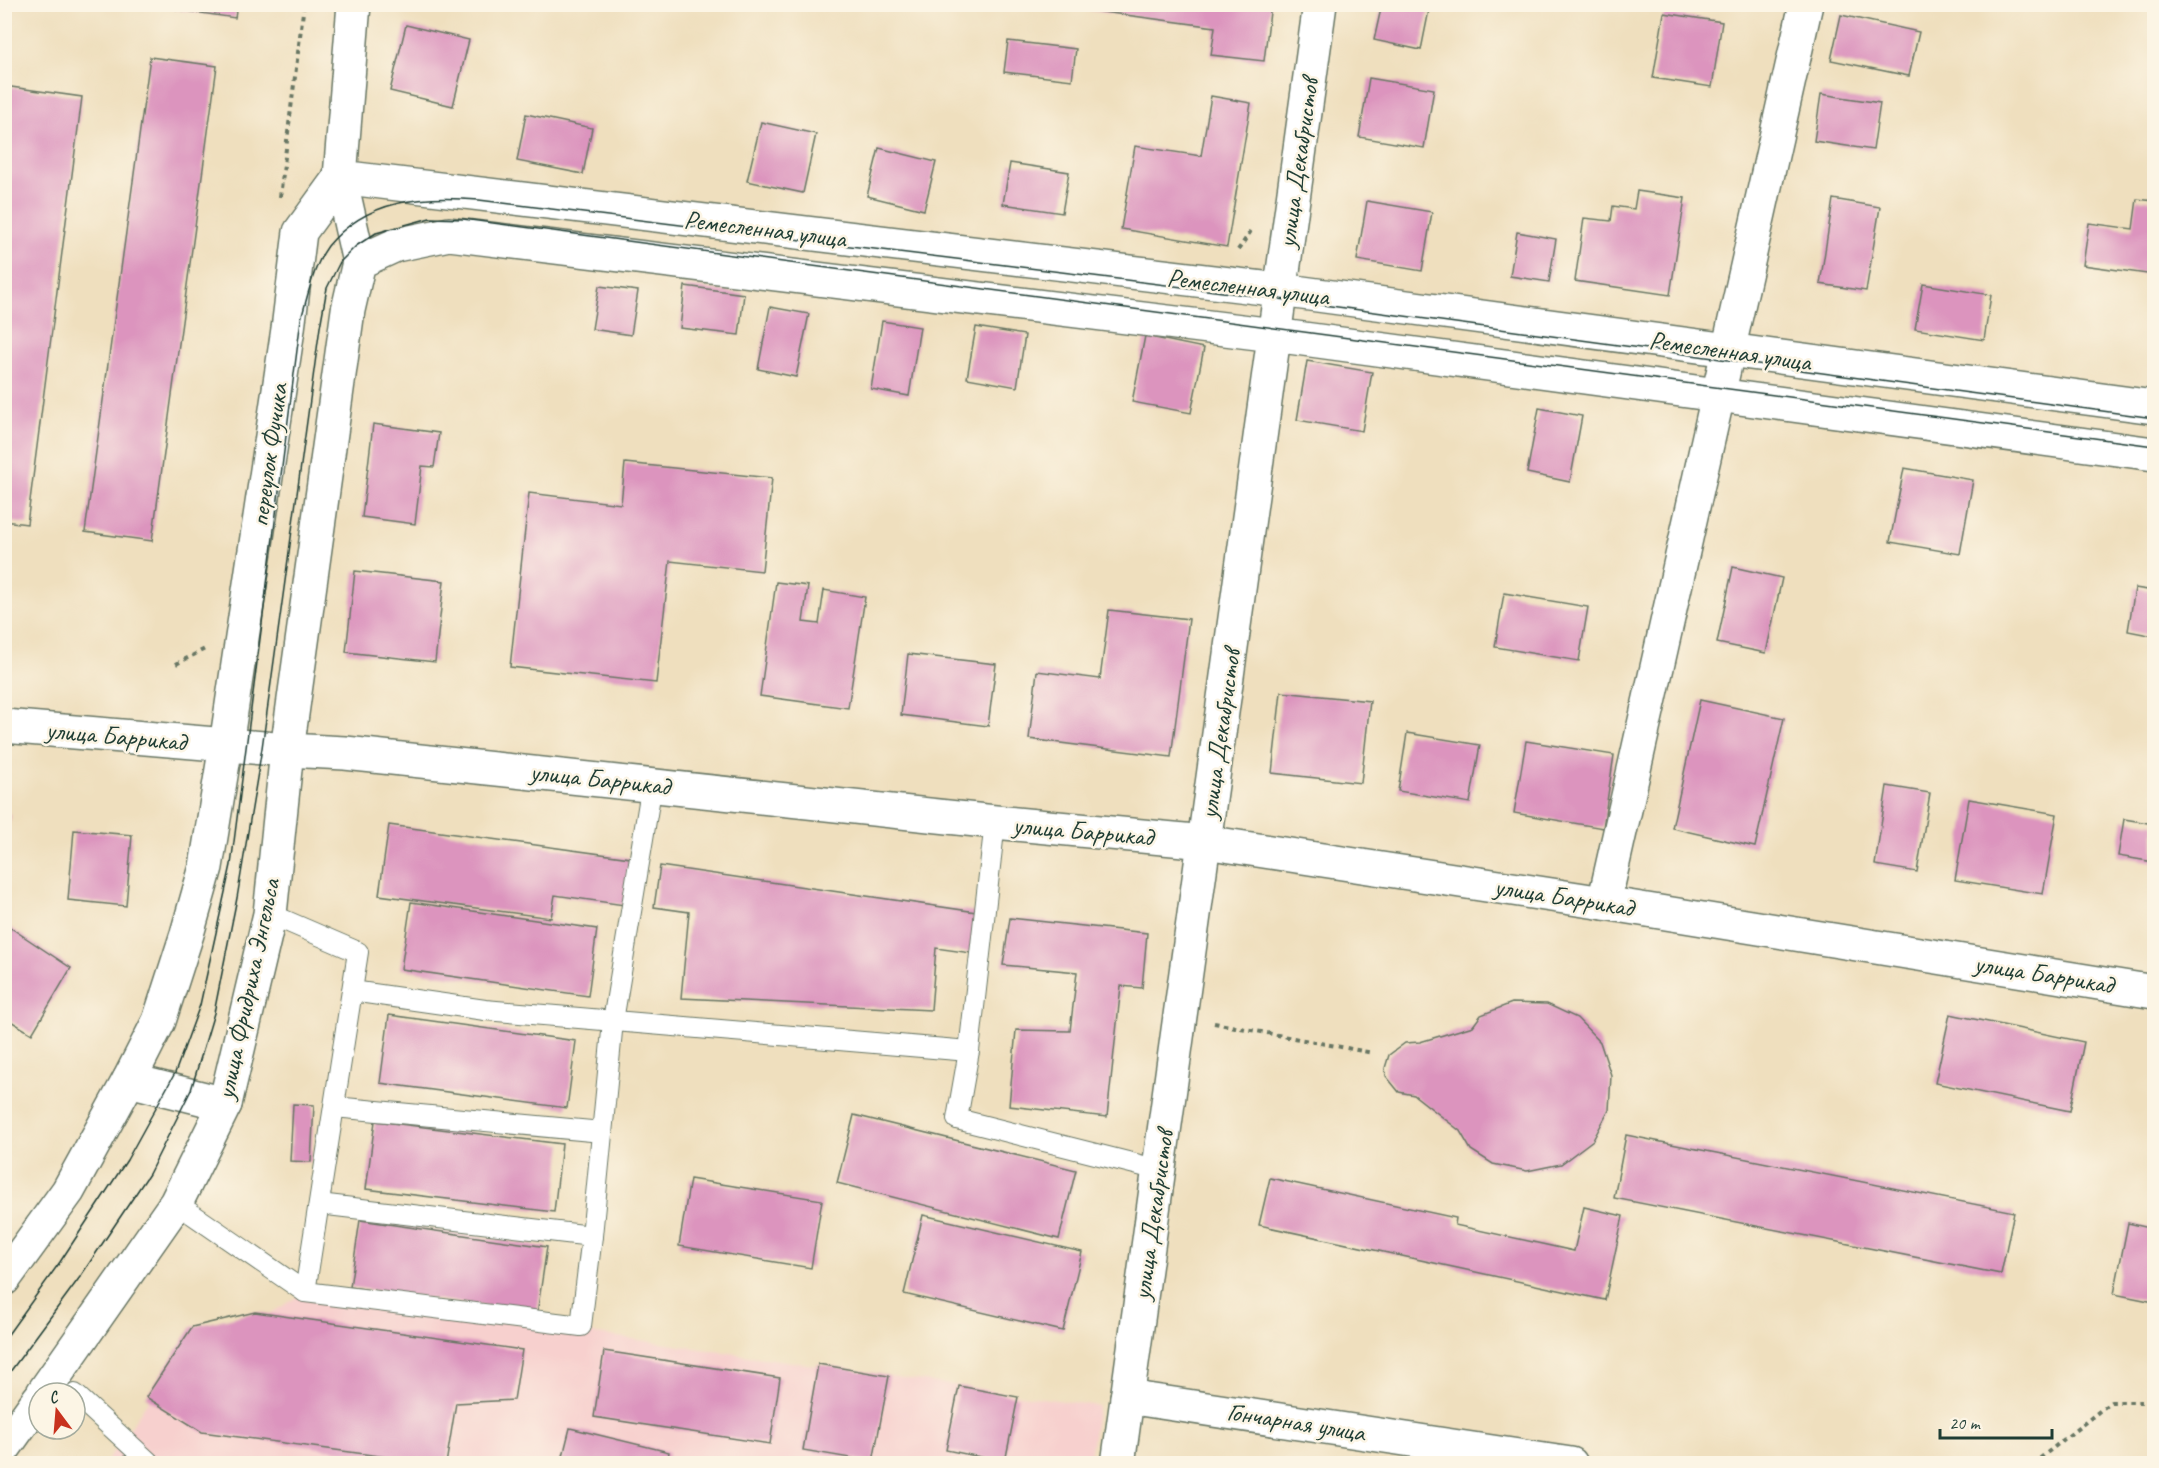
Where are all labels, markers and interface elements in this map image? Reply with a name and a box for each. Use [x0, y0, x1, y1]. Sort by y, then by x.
street label: улица Декабристов [1270, 72, 1327, 252]
street label: Ремесленная улица [682, 203, 849, 255]
street label: Ремесленная улица [1165, 261, 1332, 313]
street label: Ремесленная улица [1647, 323, 1814, 379]
street label: переулок Фучика [243, 380, 296, 529]
street label: улица Декабристов [1192, 643, 1249, 823]
street label: улица Баррикад [43, 713, 190, 759]
street label: улица Баррикад [526, 755, 674, 803]
street label: улица Баррикад [1010, 808, 1157, 854]
street label: улица Баррикад [1490, 869, 1638, 925]
street label: улица Фридриха Энгельса [208, 874, 288, 1104]
street label: улица Баррикад [1970, 946, 2118, 1002]
street label: улица Декабристов [1125, 1124, 1182, 1304]
north arrow [27, 1381, 87, 1441]
text: С [47, 1386, 62, 1408]
street label: Гончарная улица [1225, 1395, 1369, 1449]
scale bar [1940, 1402, 2052, 1440]
text: 20 m [1949, 1412, 1982, 1434]

